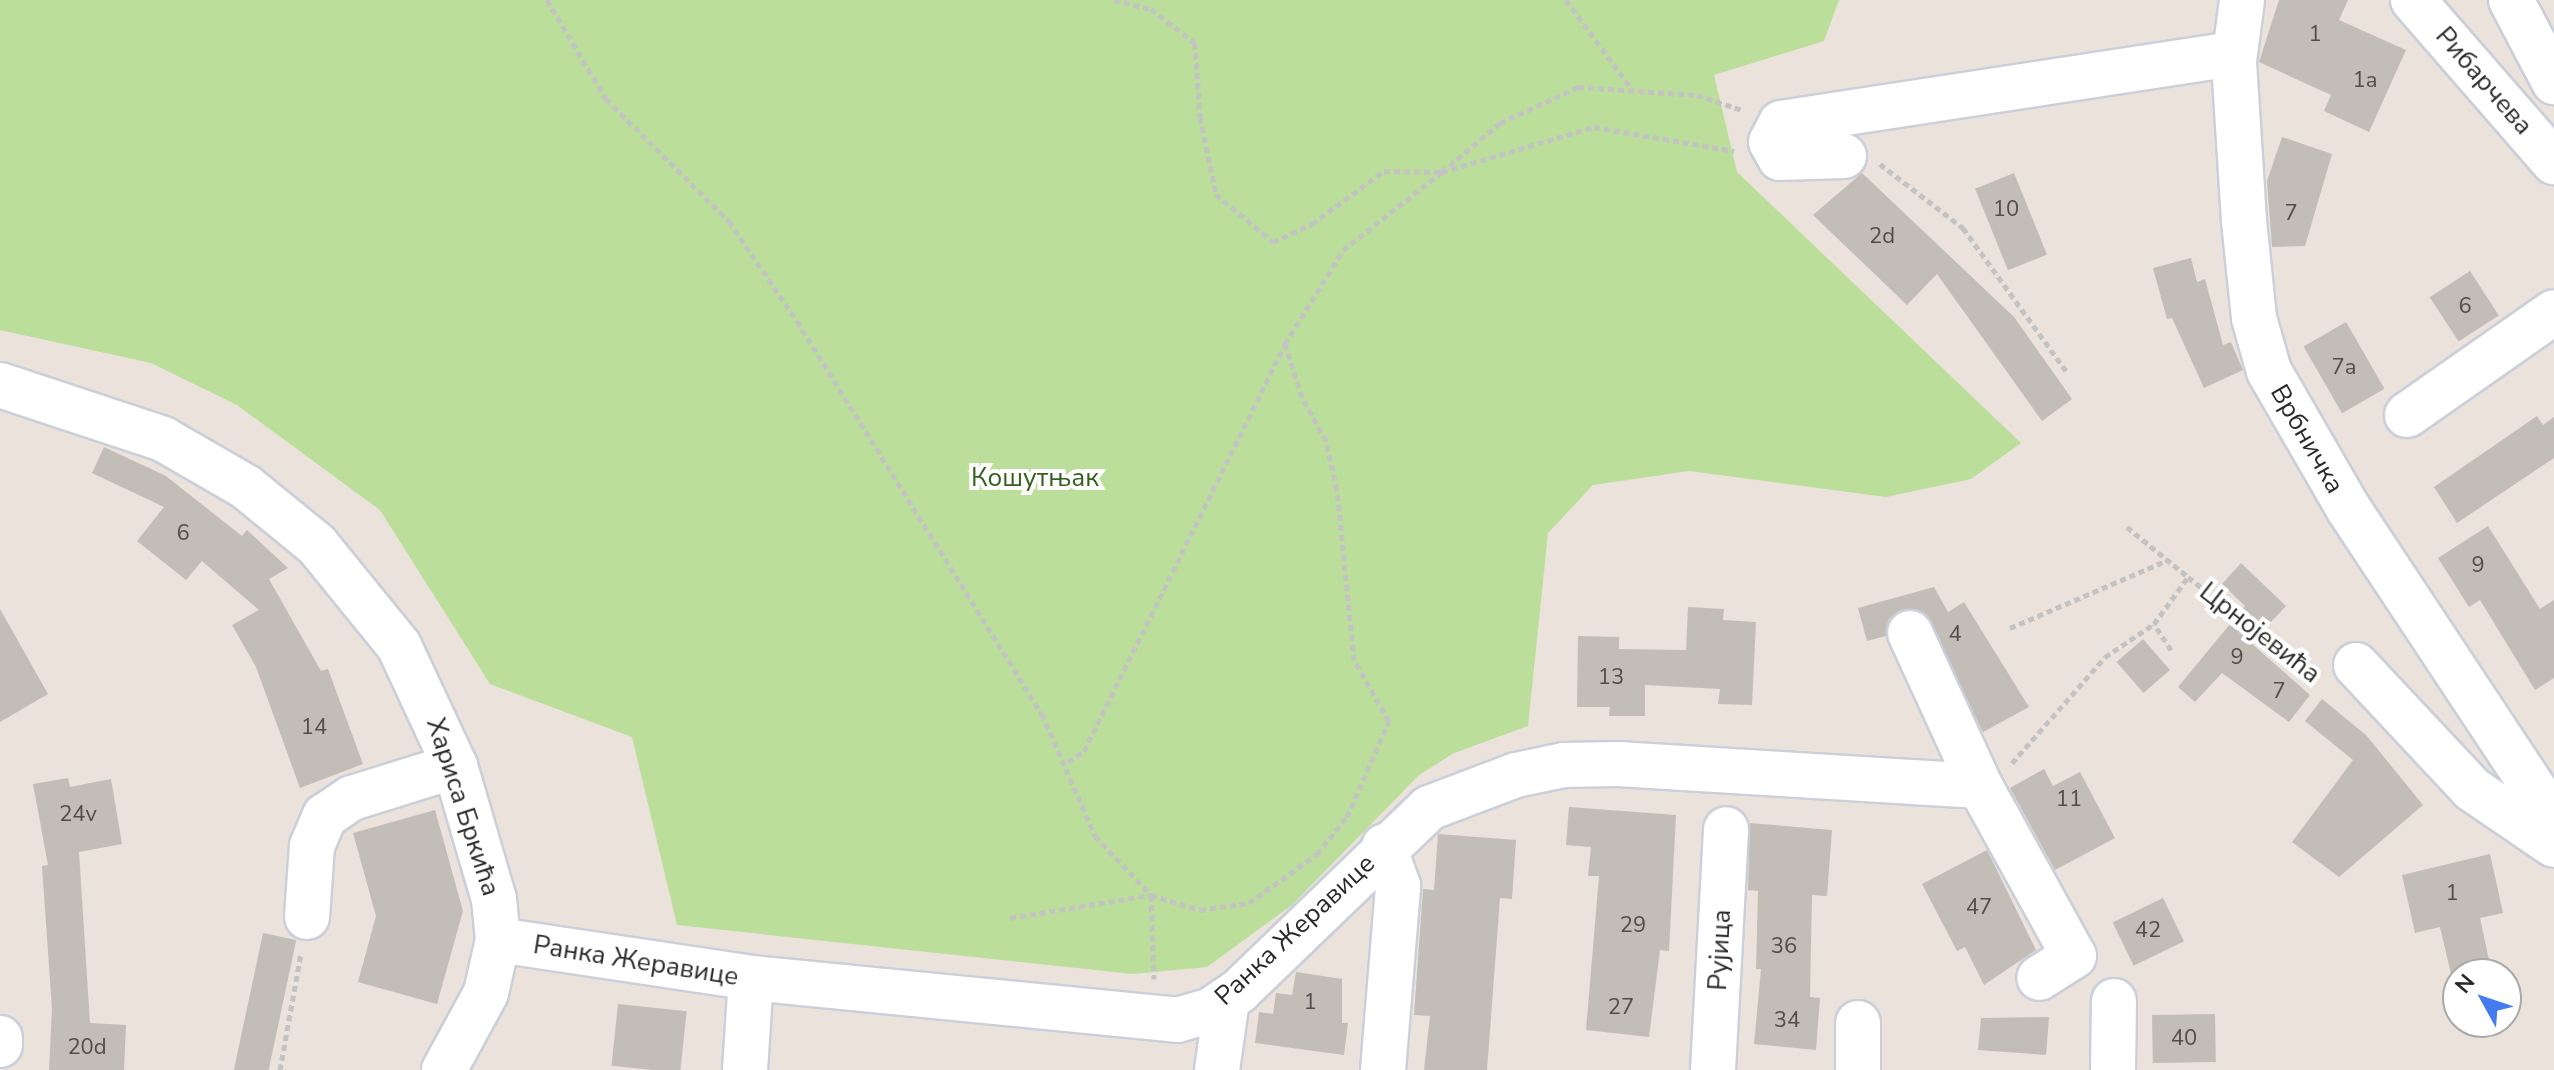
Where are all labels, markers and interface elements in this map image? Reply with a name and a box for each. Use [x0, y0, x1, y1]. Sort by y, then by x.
street label: Рибарчева [2429, 21, 2539, 141]
house number: 1 [2308, 22, 2322, 48]
house number: 1a [2353, 68, 2377, 94]
house number: 10 [1993, 197, 2019, 223]
house number: 7 [2284, 201, 2298, 227]
house number: 2d [1869, 224, 1895, 250]
house number: 6 [2458, 294, 2472, 320]
house number: 7a [2332, 355, 2356, 381]
street label: Врбничка [2263, 379, 2351, 499]
park label: Кошутњак [971, 462, 1099, 494]
house number: 6 [176, 521, 190, 547]
house number: 9 [2471, 553, 2485, 579]
street label: Црнојевића [2193, 576, 2327, 690]
house number: 4 [1948, 622, 1962, 648]
house number: 9 [2230, 645, 2244, 671]
house number: 13 [1598, 665, 1624, 691]
house number: 7 [2272, 679, 2286, 705]
street label: Хариса Бркића [420, 714, 506, 900]
house number: 14 [301, 715, 327, 741]
house number: 11 [2056, 787, 2082, 813]
house number: 24v [59, 802, 97, 828]
street label: Ранка Жеравице [1209, 848, 1381, 1012]
house number: 1 [2445, 881, 2459, 907]
house number: 47 [1966, 895, 1992, 921]
street label: Рујица [1702, 909, 1738, 991]
house number: 29 [1620, 913, 1646, 939]
house number: 42 [2135, 918, 2161, 944]
street label: Ранка Жеравице [531, 929, 741, 993]
house number: 36 [1771, 934, 1797, 960]
north arrow [2442, 958, 2522, 1038]
text: N [2448, 968, 2482, 1000]
house number: 1 [1303, 990, 1317, 1016]
house number: 27 [1608, 995, 1634, 1021]
house number: 34 [1774, 1008, 1800, 1034]
house number: 40 [2171, 1026, 2197, 1052]
house number: 20d [67, 1035, 107, 1061]

